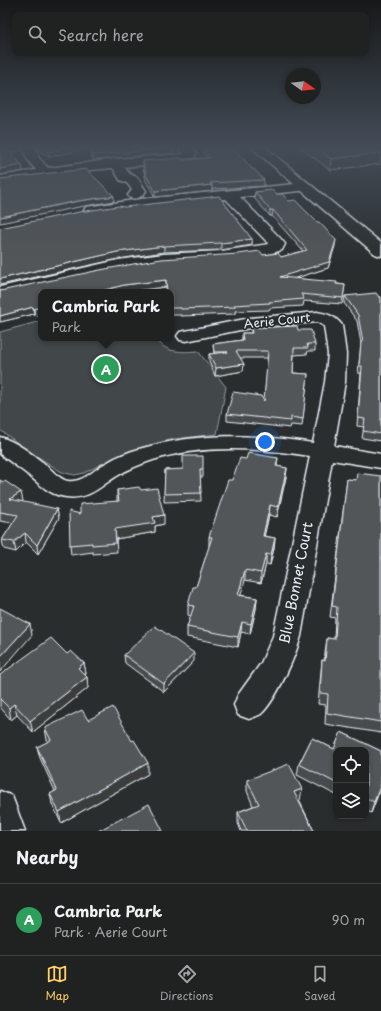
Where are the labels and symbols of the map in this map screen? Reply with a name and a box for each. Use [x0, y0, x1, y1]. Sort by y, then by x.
north arrow [285, 68, 321, 104]
street label: Aerie Court [243, 308, 311, 332]
pin: A [93, 354, 119, 384]
your location [255, 432, 275, 452]
street label: Blue Bonnet Court [273, 520, 318, 646]

